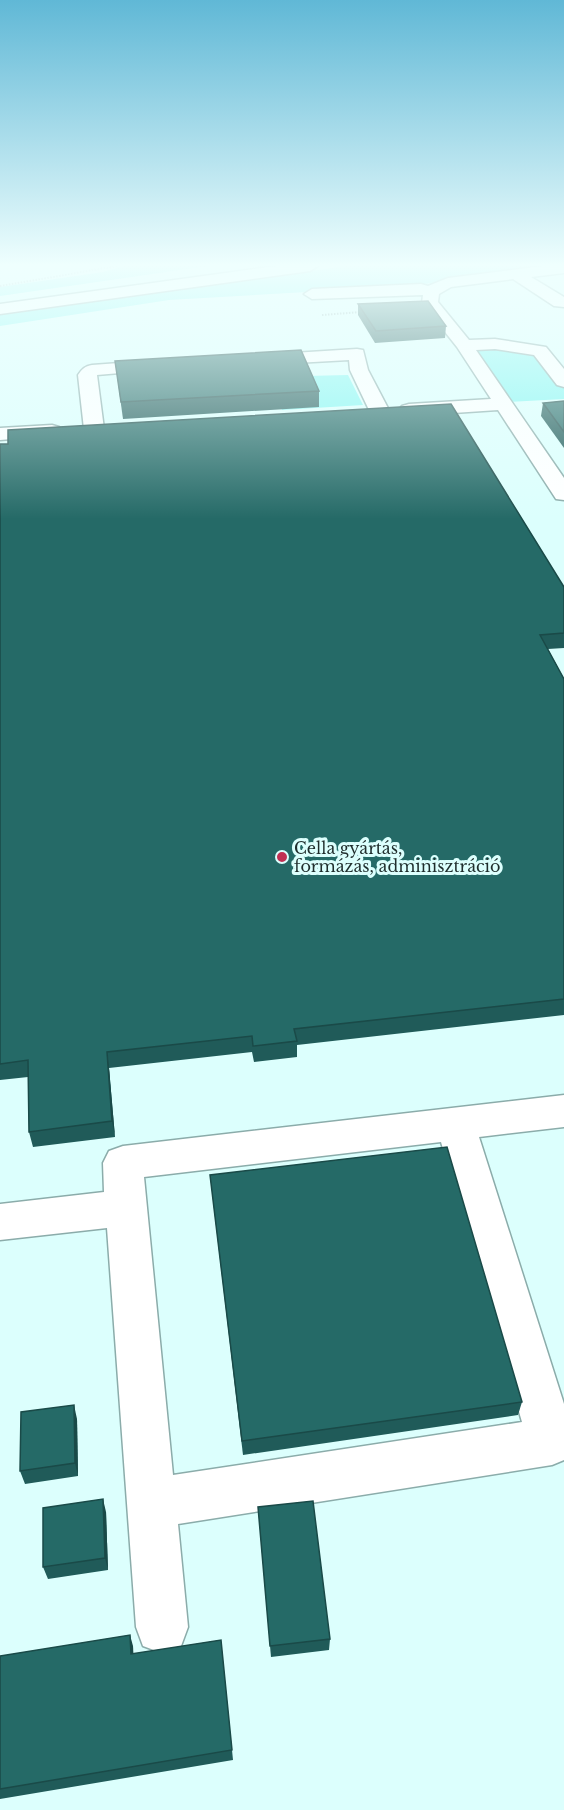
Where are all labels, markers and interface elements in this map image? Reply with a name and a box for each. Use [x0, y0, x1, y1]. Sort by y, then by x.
place label: Cella gyártás, formázás, adminisztráció [294, 838, 501, 876]
marker: Cella gyártás, formázás, adminisztráció [275, 850, 289, 864]

